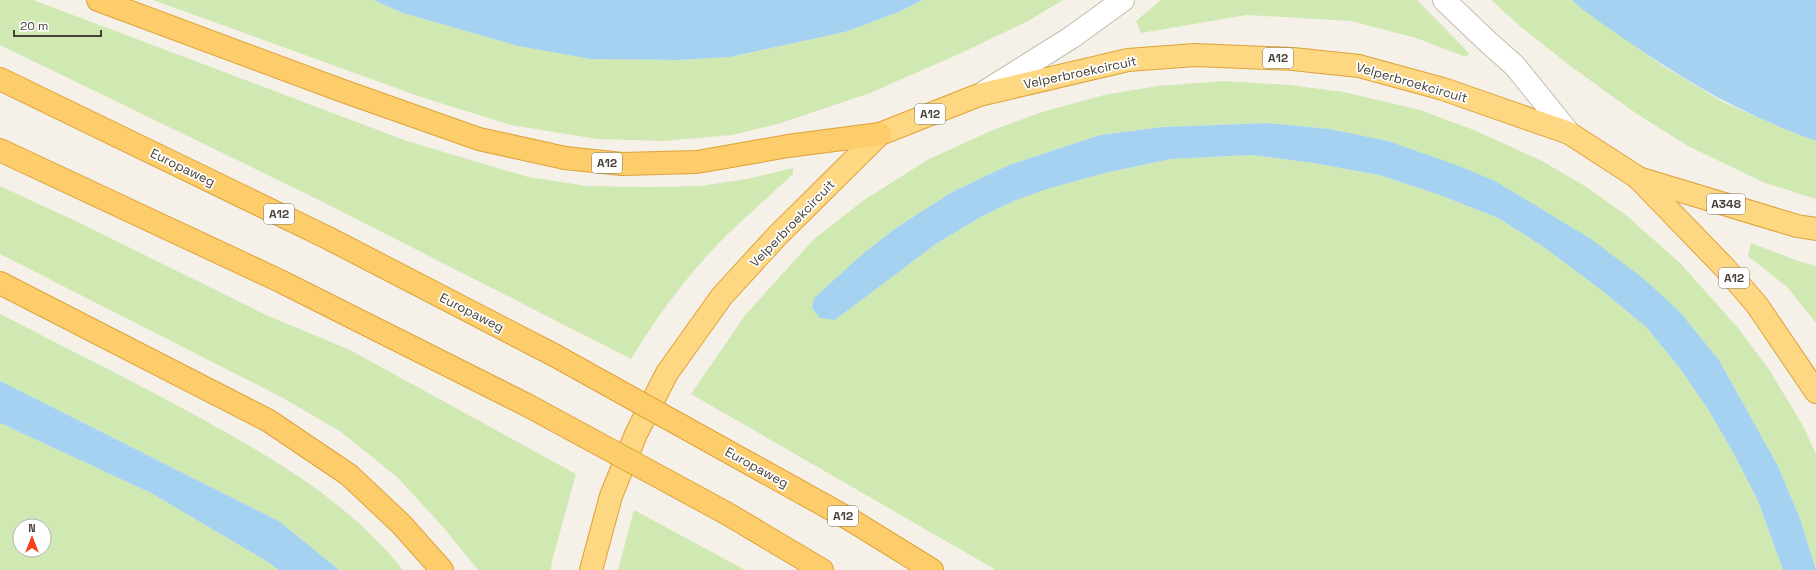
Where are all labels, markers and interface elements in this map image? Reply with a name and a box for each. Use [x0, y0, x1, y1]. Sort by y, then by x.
scale bar [14, 12, 101, 38]
text: 20 m [20, 18, 48, 34]
road number: A12 [1263, 48, 1293, 68]
street label: Velperbroekcircuit [1022, 52, 1138, 93]
street label: Velperbroekcircuit [1354, 58, 1470, 107]
road number: A12 [915, 104, 945, 124]
street label: Europaweg [148, 144, 218, 190]
road number: A12 [592, 153, 622, 173]
street label: Velperbroekcircuit [746, 176, 839, 271]
road number: A348 [1707, 194, 1745, 214]
road number: A12 [264, 204, 294, 224]
road number: A12 [1719, 268, 1749, 288]
street label: Europaweg [437, 289, 507, 336]
street label: Europaweg [722, 443, 792, 492]
road number: A12 [828, 506, 858, 526]
north arrow [12, 518, 52, 558]
text: N [28, 521, 36, 535]

